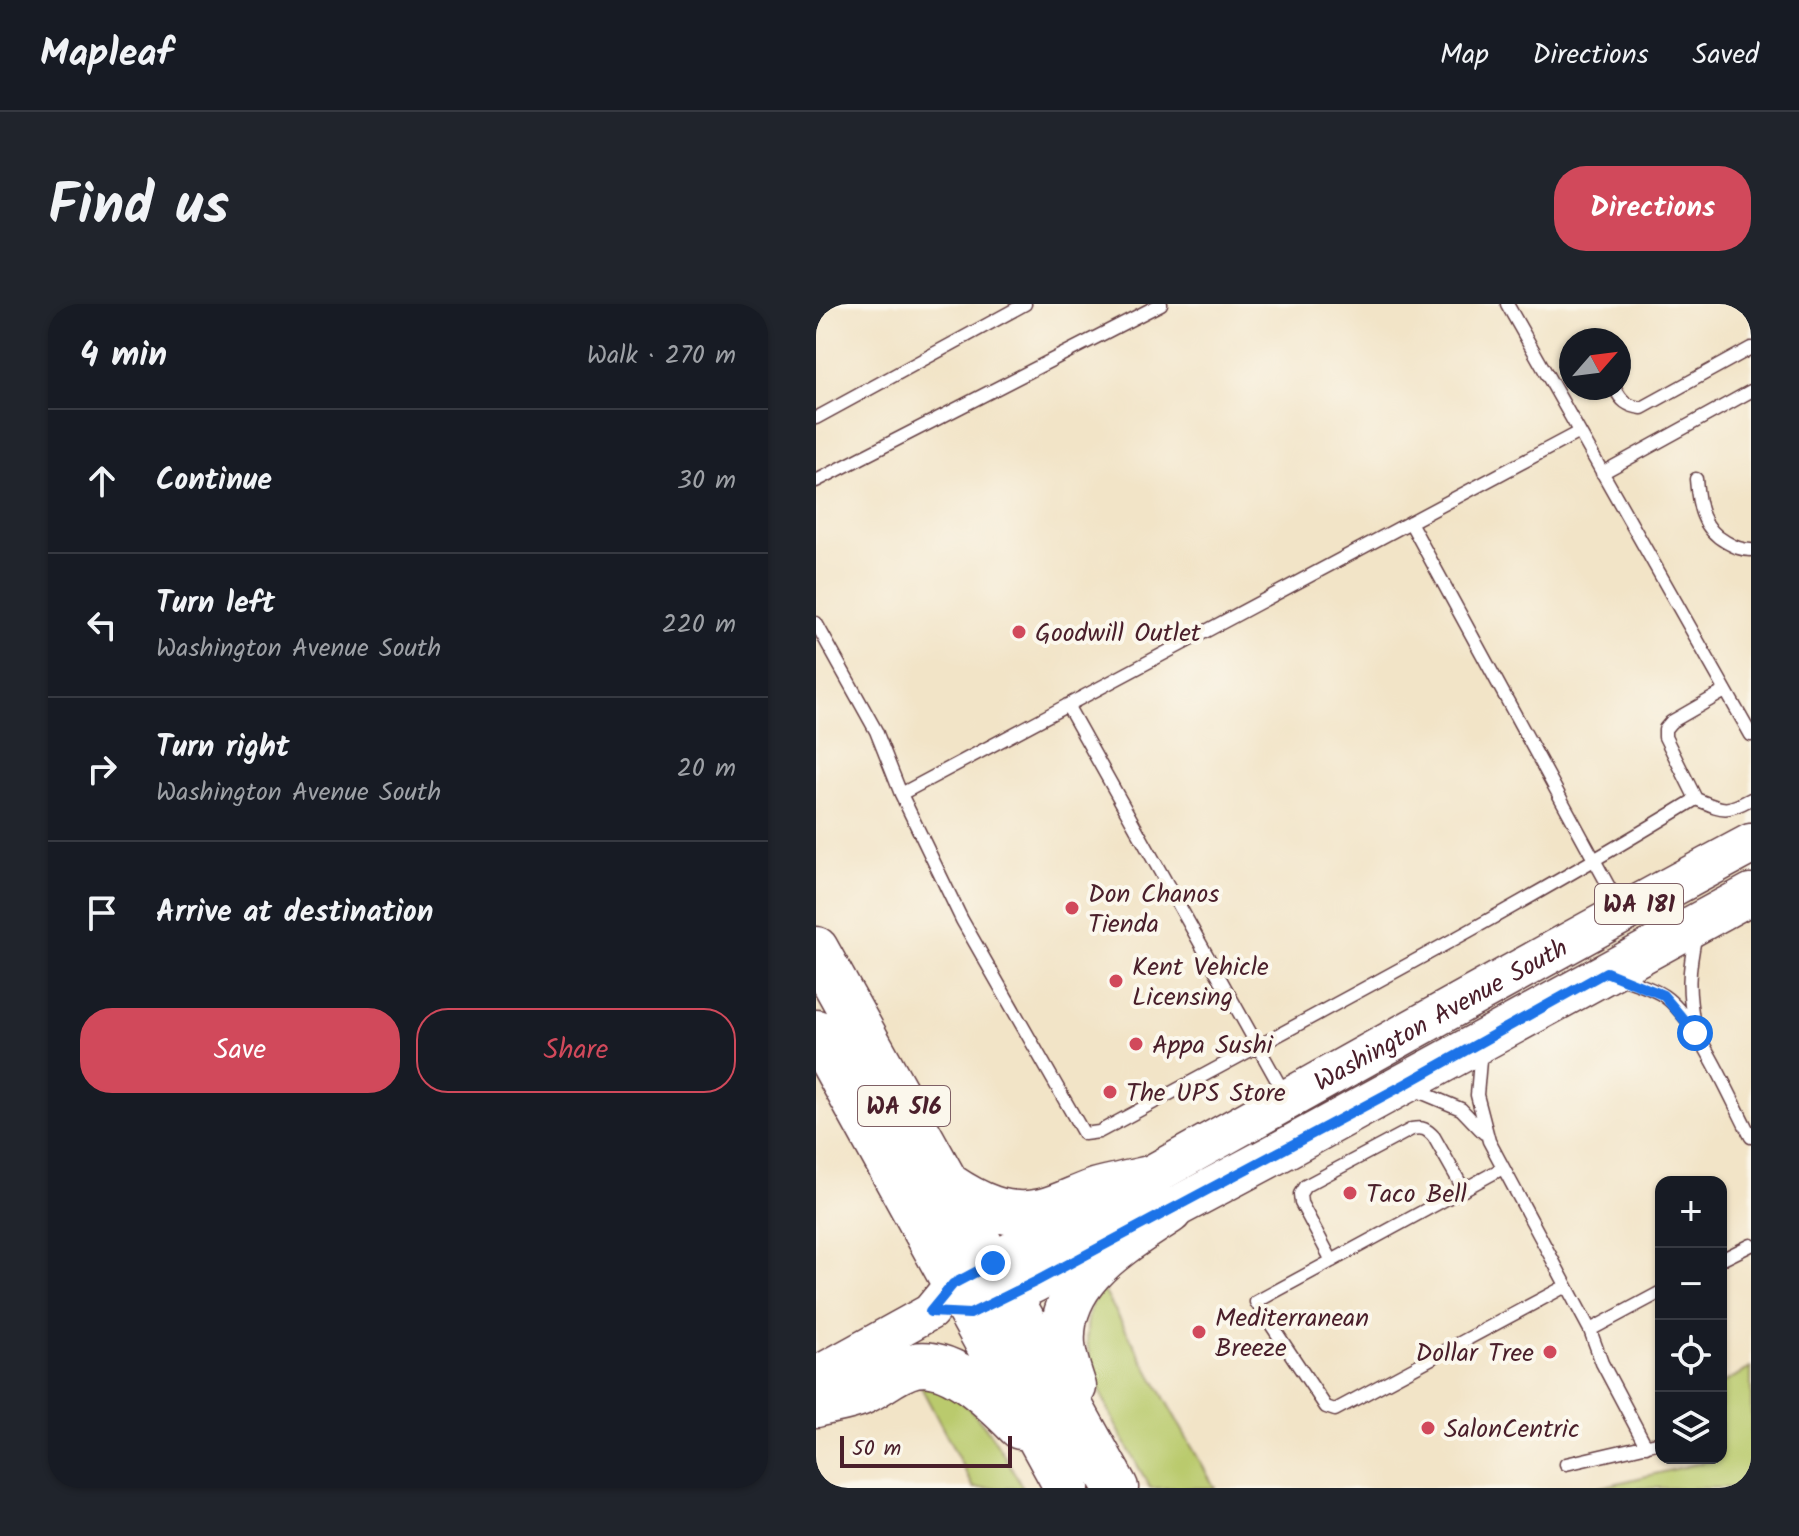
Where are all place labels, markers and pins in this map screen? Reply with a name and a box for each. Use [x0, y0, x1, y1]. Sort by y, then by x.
place label: Goodwill Outlet [1035, 613, 1202, 655]
marker: Goodwill Outlet [1010, 623, 1028, 641]
place label: Don Chanos Tienda [1088, 874, 1219, 946]
marker: Don Chanos Tienda [1063, 899, 1081, 917]
place label: Kent Vehicle Licensing [1132, 947, 1269, 1019]
marker: Kent Vehicle Licensing [1107, 972, 1125, 990]
place label: Appa Sushi [1152, 1025, 1275, 1067]
marker: Appa Sushi [1127, 1035, 1145, 1053]
place label: The UPS Store [1126, 1073, 1286, 1115]
marker: The UPS Store [1101, 1083, 1119, 1101]
place label: Taco Bell [1366, 1174, 1467, 1216]
marker: Taco Bell [1341, 1184, 1359, 1202]
place label: Mediterranean Breeze [1215, 1298, 1369, 1370]
marker: Mediterranean Breeze [1190, 1323, 1208, 1341]
place label: Dollar Tree [1416, 1333, 1534, 1375]
marker: Dollar Tree [1541, 1343, 1559, 1361]
place label: SalonCentric [1444, 1409, 1580, 1451]
marker: SalonCentric [1419, 1419, 1437, 1437]

